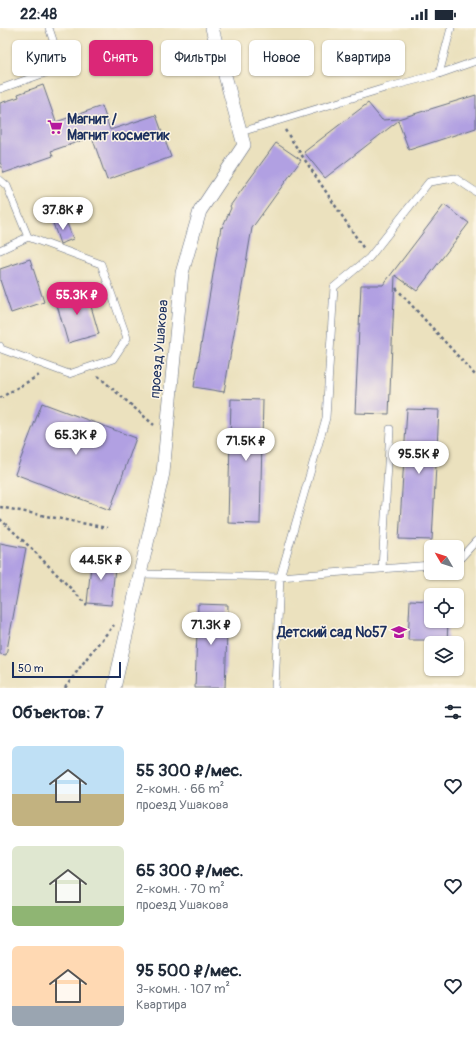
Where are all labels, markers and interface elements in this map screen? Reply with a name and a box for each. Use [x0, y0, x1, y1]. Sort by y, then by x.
text: 22:48 [20, 5, 57, 24]
chip: Купить [12, 40, 81, 76]
chip: Снять [89, 40, 153, 76]
chip: Фильтры [161, 40, 241, 76]
chip: Новое [249, 40, 314, 76]
chip: Квартира [322, 40, 405, 76]
place label: Магнит / Магнит косметик [67, 111, 170, 144]
supermarket icon: Магнит / Магнит косметик [46, 118, 64, 136]
pin: 37.8K ₽ [26, 197, 100, 231]
text: 37.8K ₽ [42, 202, 84, 218]
pin: 55.3K ₽ [40, 282, 114, 316]
text: 55.3K ₽ [56, 287, 98, 303]
street label: проезд Ушакова [146, 299, 172, 399]
pin: 65.3K ₽ [39, 422, 113, 456]
text: 65.3K ₽ [54, 427, 98, 443]
pin: 71.5K ₽ [209, 428, 283, 462]
text: 71.5K ₽ [226, 433, 266, 449]
pin: 95.5K ₽ [382, 441, 456, 475]
text: 95.5K ₽ [398, 446, 440, 462]
north arrow [424, 540, 464, 580]
map controls [424, 540, 464, 676]
pin: 44.5K ₽ [64, 547, 138, 581]
text: 44.5K ₽ [79, 552, 123, 568]
button: locate [424, 588, 464, 628]
pin: 71.3K ₽ [174, 612, 248, 646]
text: 71.3K ₽ [191, 617, 231, 633]
school or university icon: Детский сад №57 [390, 623, 408, 641]
place label: Детский сад №57 [276, 624, 388, 641]
button: layers [424, 636, 464, 676]
scale bar [12, 660, 121, 679]
text: 50 m [18, 662, 44, 675]
icon: filters [442, 701, 464, 723]
text: Объектов: 7 [12, 702, 103, 723]
text: 55 300 ₽/мес. [136, 760, 243, 781]
icon: home [44, 762, 92, 810]
icon: heart [442, 775, 464, 797]
text: 2-комн. · 66 m² [136, 781, 224, 797]
text: проезд Ушакова [136, 797, 228, 813]
text: 65 300 ₽/мес. [136, 860, 243, 881]
icon: home [44, 862, 92, 910]
icon: heart [442, 875, 464, 897]
text: 2-комн. · 70 m² [136, 881, 225, 897]
text: проезд Ушакова [136, 897, 228, 913]
text: 95 500 ₽/мес. [136, 960, 242, 981]
icon: home [44, 962, 92, 1010]
icon: heart [442, 975, 464, 997]
text: 3-комн. · 107 m² [136, 981, 230, 997]
text: Квартира [136, 997, 187, 1013]

